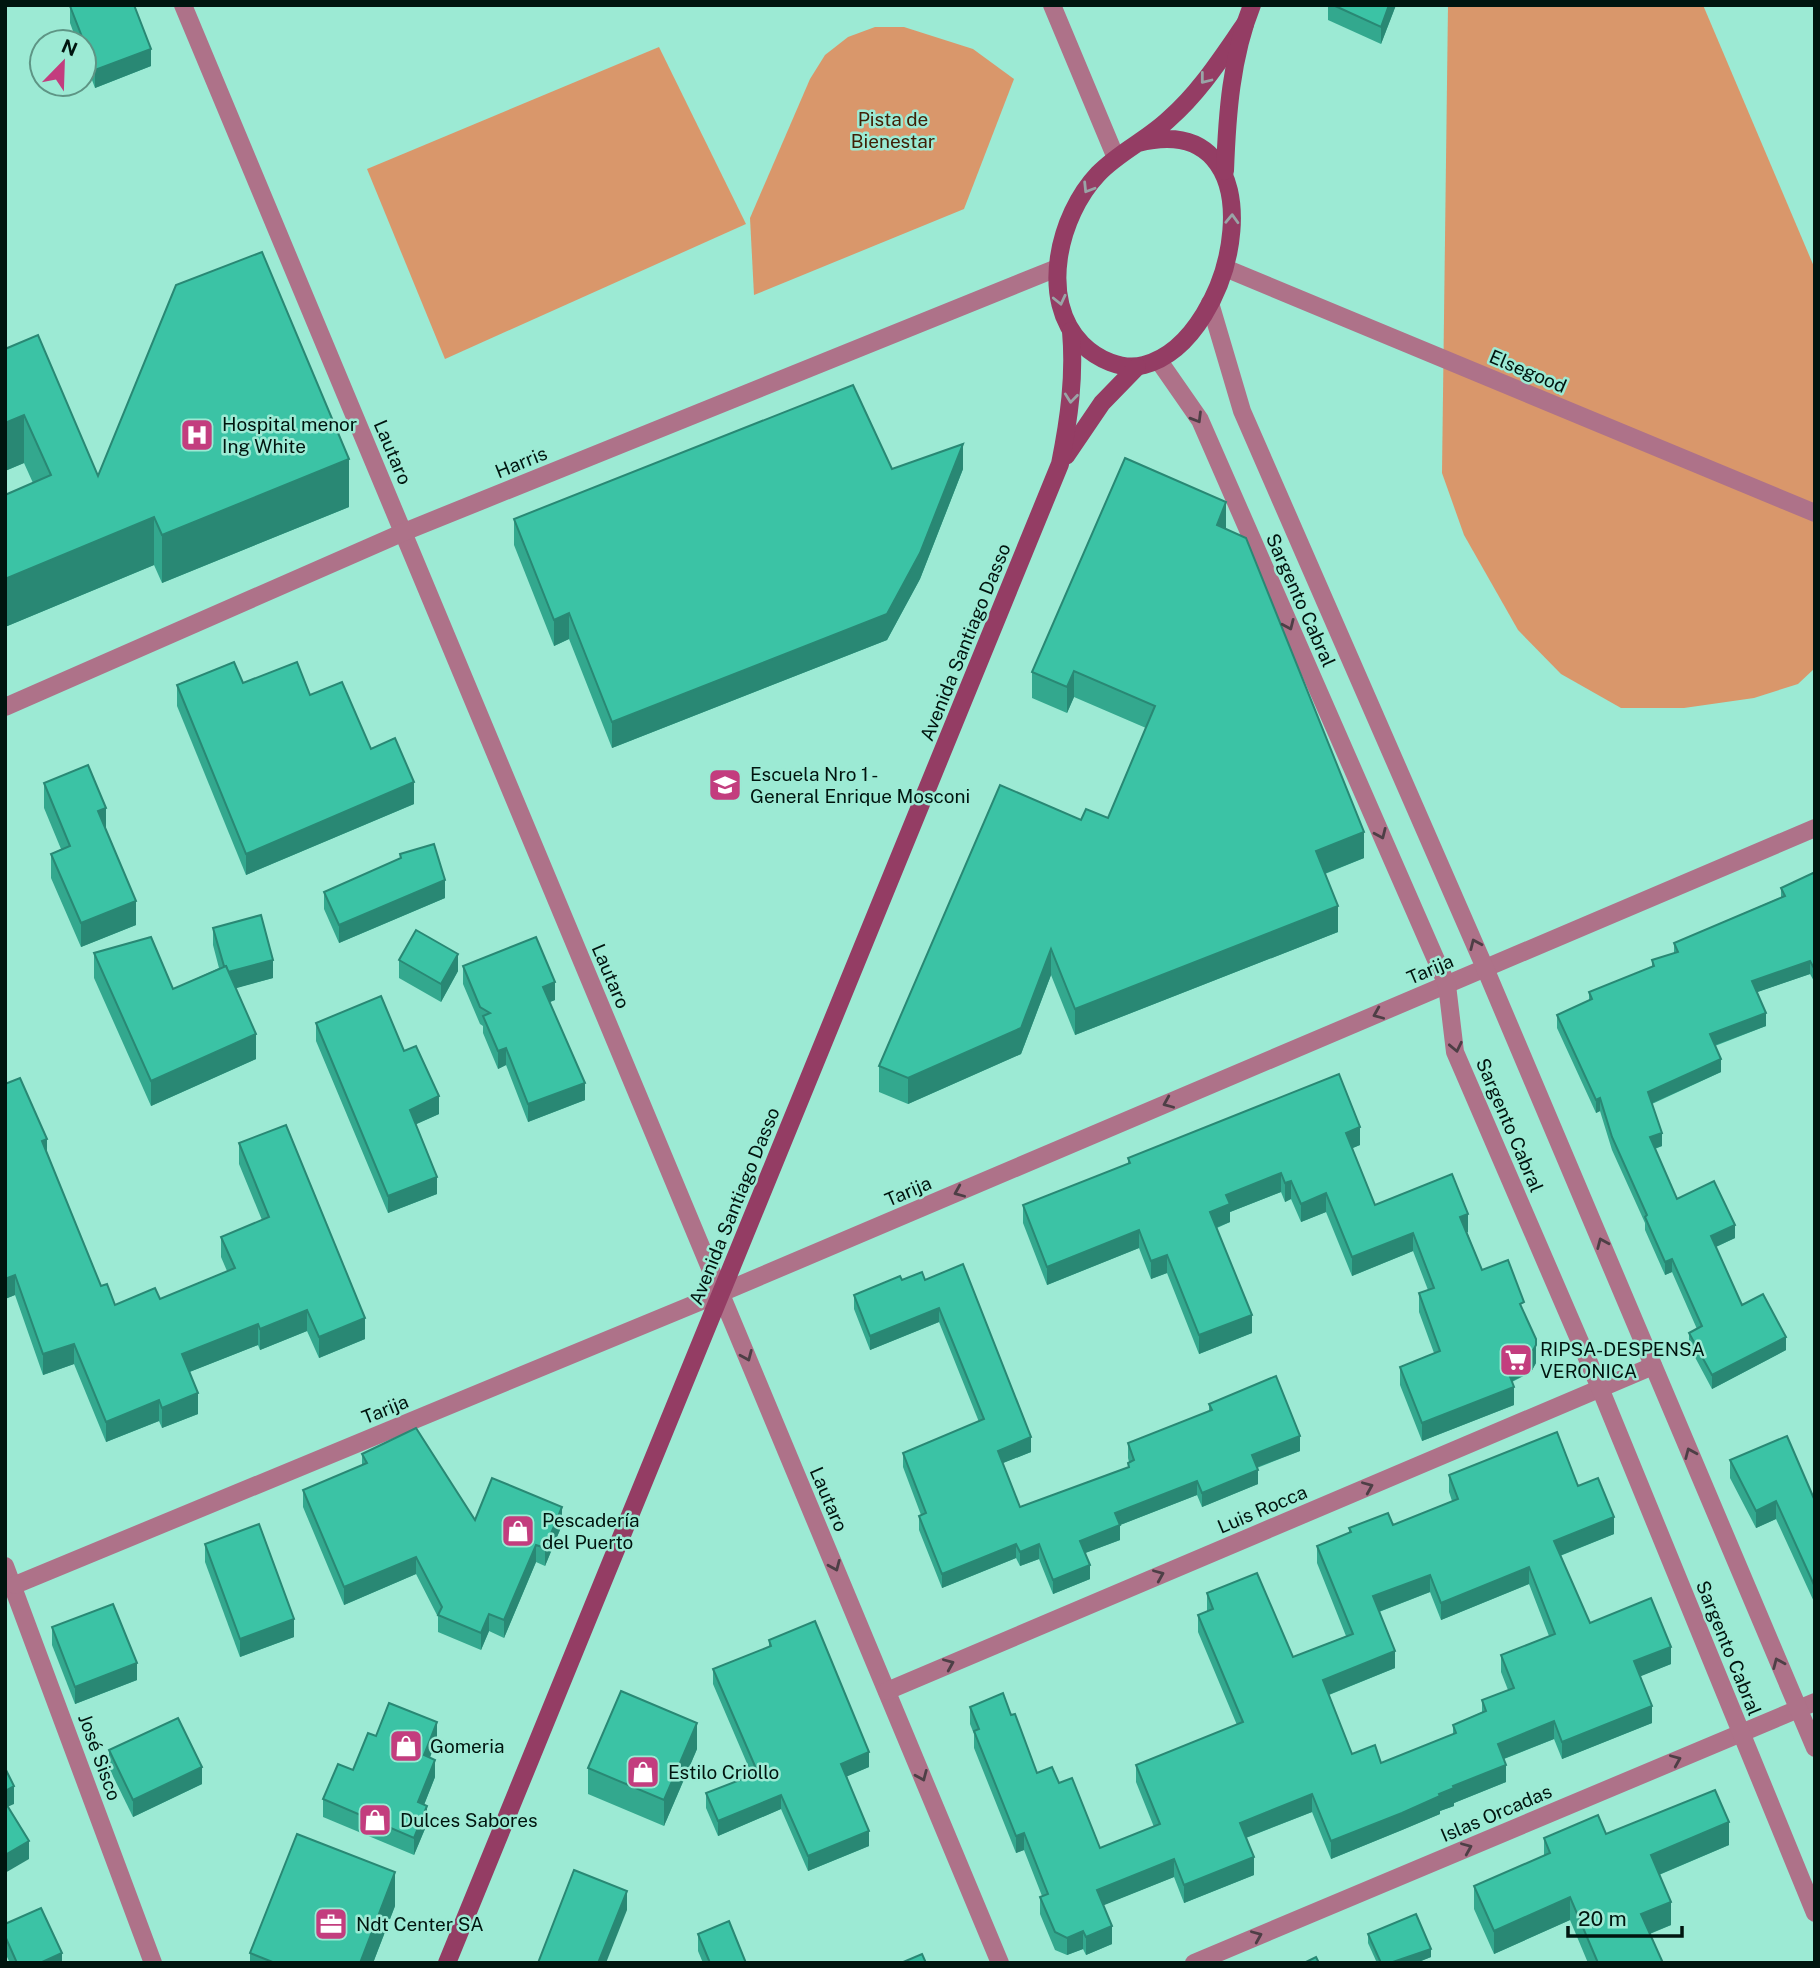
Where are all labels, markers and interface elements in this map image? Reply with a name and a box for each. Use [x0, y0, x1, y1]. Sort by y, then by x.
north arrow [28, 28, 98, 98]
text: N [59, 34, 81, 60]
one-way arrow [1201, 72, 1214, 84]
park label: Pista de Bienestar [851, 108, 935, 152]
one-way arrow [1084, 181, 1097, 194]
one-way arrow [1224, 213, 1239, 224]
one-way arrow [1051, 294, 1066, 306]
street label: Elsegood [1486, 345, 1570, 397]
one-way arrow [1064, 393, 1079, 404]
one-way arrow [1189, 410, 1202, 423]
place label: Hospital menor Ing White [222, 413, 357, 457]
hospital icon: Hospital menor Ing White [178, 416, 216, 454]
street label: Lautaro [370, 416, 416, 488]
street label: Harris [492, 442, 550, 482]
street label: Sargento Cabral [1262, 530, 1340, 670]
street label: Avenida Santiago Dasso [915, 540, 1015, 744]
one-way arrow [1281, 619, 1295, 631]
place label: Escuela Nro 1 - General Enrique Mosconi [750, 763, 970, 807]
school or university icon: Escuela Nro 1 - General Enrique Mosconi [706, 766, 744, 804]
one-way arrow [1372, 827, 1386, 839]
one-way arrow [1469, 938, 1483, 951]
street label: Lautaro [588, 940, 634, 1012]
street label: Tarija [1403, 949, 1457, 989]
one-way arrow [1372, 1006, 1385, 1020]
one-way arrow [1447, 1041, 1462, 1053]
street label: Sargento Cabral [1472, 1055, 1548, 1195]
one-way arrow [1163, 1095, 1175, 1109]
street label: Avenida Santiago Dasso [684, 1104, 784, 1308]
street label: Tarija [881, 1171, 935, 1211]
one-way arrow [953, 1184, 966, 1198]
one-way arrow [1596, 1238, 1610, 1250]
place label: RIPSA-DESPENSA VERONICA [1540, 1338, 1705, 1382]
supermarket icon: RIPSA-DESPENSA VERONICA [1497, 1341, 1535, 1379]
one-way arrow [739, 1349, 753, 1362]
street label: Tarija [358, 1390, 412, 1428]
one-way arrow [1684, 1448, 1698, 1460]
street label: Lautaro [806, 1463, 852, 1535]
street label: Luis Rocca [1214, 1480, 1310, 1538]
one-way arrow [1362, 1481, 1374, 1495]
place label: Pescadería del Puerto [542, 1509, 640, 1553]
shop icon: Pescadería del Puerto [499, 1512, 537, 1550]
one-way arrow [826, 1560, 840, 1572]
one-way arrow [1152, 1570, 1164, 1584]
street label: Sargento Cabral [1692, 1577, 1766, 1719]
one-way arrow [1773, 1657, 1787, 1669]
one-way arrow [943, 1659, 955, 1673]
street label: José Sisco [74, 1710, 126, 1804]
shop icon: Gomeria [387, 1727, 425, 1765]
place label: Gomeria [430, 1735, 505, 1757]
shop icon: Estilo Criollo [624, 1753, 662, 1791]
one-way arrow [1669, 1754, 1682, 1768]
place label: Estilo Criollo [668, 1761, 779, 1783]
one-way arrow [914, 1769, 928, 1782]
street label: Islas Orcadas [1437, 1780, 1555, 1846]
shop icon: Dulces Sabores [356, 1801, 394, 1839]
place label: Dulces Sabores [400, 1809, 538, 1831]
one-way arrow [1459, 1842, 1472, 1856]
scale bar [1568, 1895, 1682, 1939]
office icon: Ndt Center SA [312, 1905, 350, 1943]
text: 20 m [1578, 1906, 1627, 1931]
place label: Ndt Center SA [356, 1913, 484, 1935]
one-way arrow [1250, 1931, 1262, 1945]

